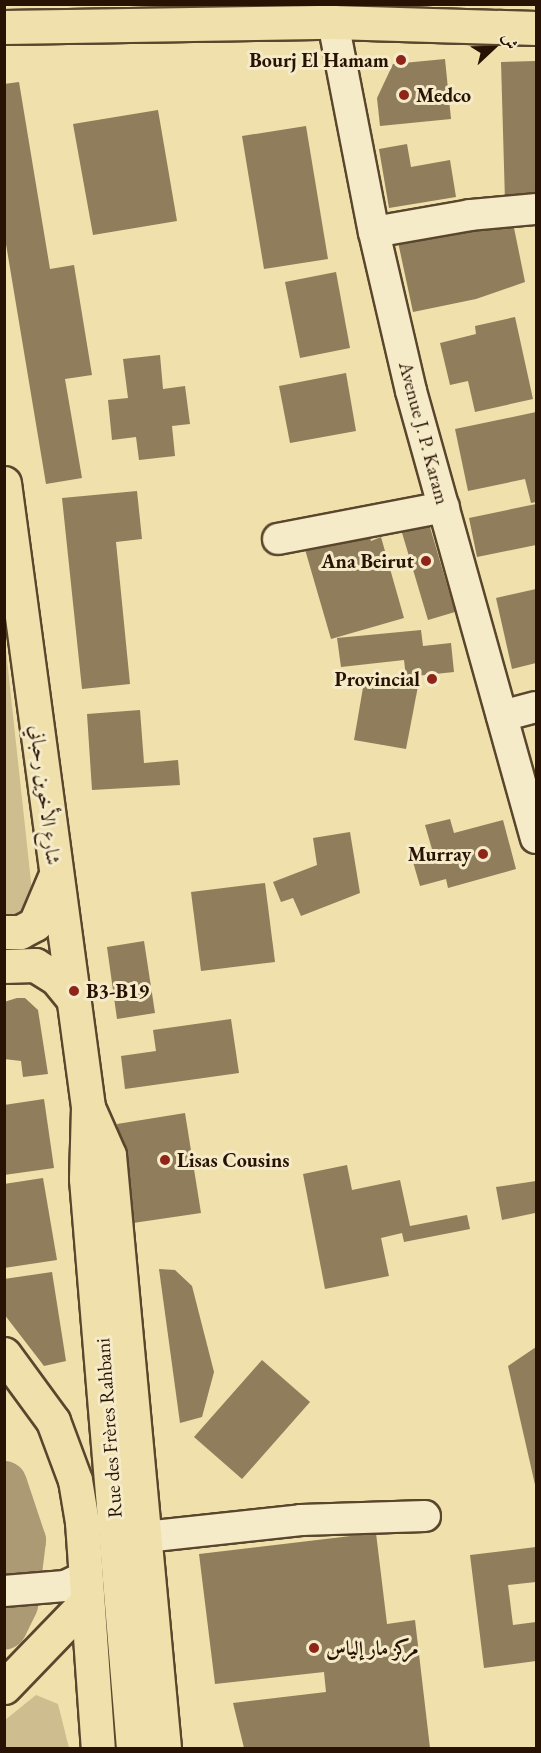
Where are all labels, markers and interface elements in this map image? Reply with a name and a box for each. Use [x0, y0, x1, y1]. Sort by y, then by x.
north arrow [463, 18, 523, 78]
text: ش [497, 30, 523, 52]
place label: Bourj El Hamam [249, 48, 389, 72]
marker: Bourj El Hamam [394, 53, 408, 67]
place label: Medco [416, 83, 471, 107]
marker: Medco [397, 88, 411, 102]
street label: Avenue J. P. Karam [393, 359, 455, 507]
place label: Ana Beirut [321, 549, 414, 573]
marker: Ana Beirut [419, 554, 433, 568]
place label: Provincial [335, 667, 420, 691]
marker: Provincial [425, 672, 439, 686]
street label: شارع الأخوين رحباني [25, 724, 65, 866]
place label: Murray [408, 842, 471, 866]
marker: Murray [476, 847, 490, 861]
place label: B3-B19 [86, 979, 149, 1003]
marker: B3-B19 [67, 984, 81, 998]
place label: Lisas Cousins [177, 1148, 289, 1172]
marker: Lisas Cousins [158, 1153, 172, 1167]
street label: Rue des Frères Rahbani [91, 1337, 127, 1519]
place label: مركز مار إلياس [326, 1636, 418, 1660]
marker: مركز مار إلياس [307, 1641, 321, 1655]

